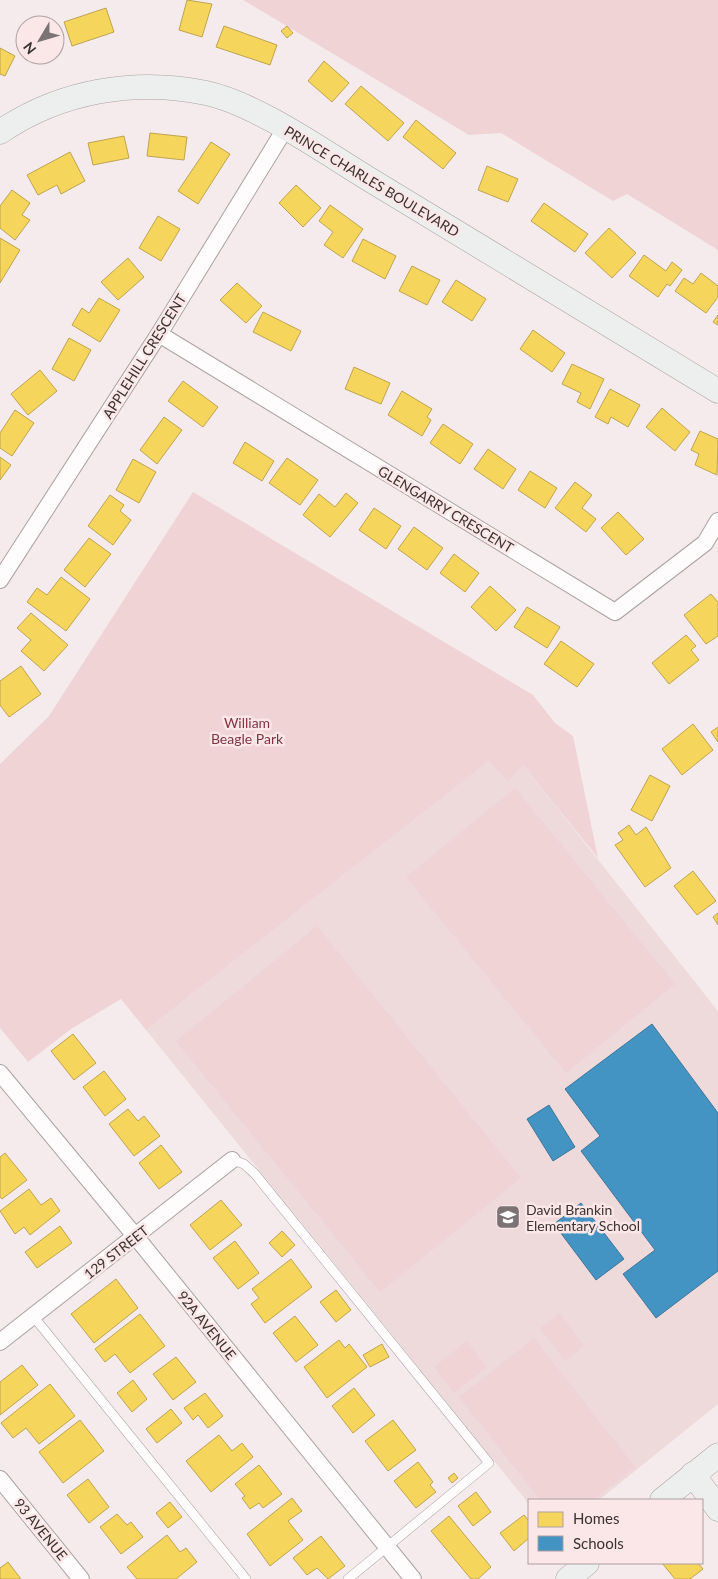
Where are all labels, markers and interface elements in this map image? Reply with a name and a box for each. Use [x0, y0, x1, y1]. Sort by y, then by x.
north arrow [15, 15, 65, 65]
text: N [19, 39, 39, 58]
street label: PRINCE CHARLES BOULEVARD [281, 122, 463, 240]
street label: APPLEHILL CRESCENT [99, 290, 190, 422]
street label: GLENGARRY CRESCENT [375, 462, 517, 557]
park label: William Beagle Park [211, 714, 284, 747]
place label: David Brankin Elementary School [526, 1201, 640, 1234]
school or university icon: David Brankin Elementary School [495, 1204, 521, 1230]
street label: 129 STREET [80, 1221, 152, 1282]
street label: 92A AVENUE [174, 1287, 240, 1363]
street label: 93 AVENUE [11, 1495, 71, 1563]
legend [528, 1499, 703, 1564]
text: Homes [573, 1509, 619, 1527]
text: Schools [573, 1534, 624, 1552]

